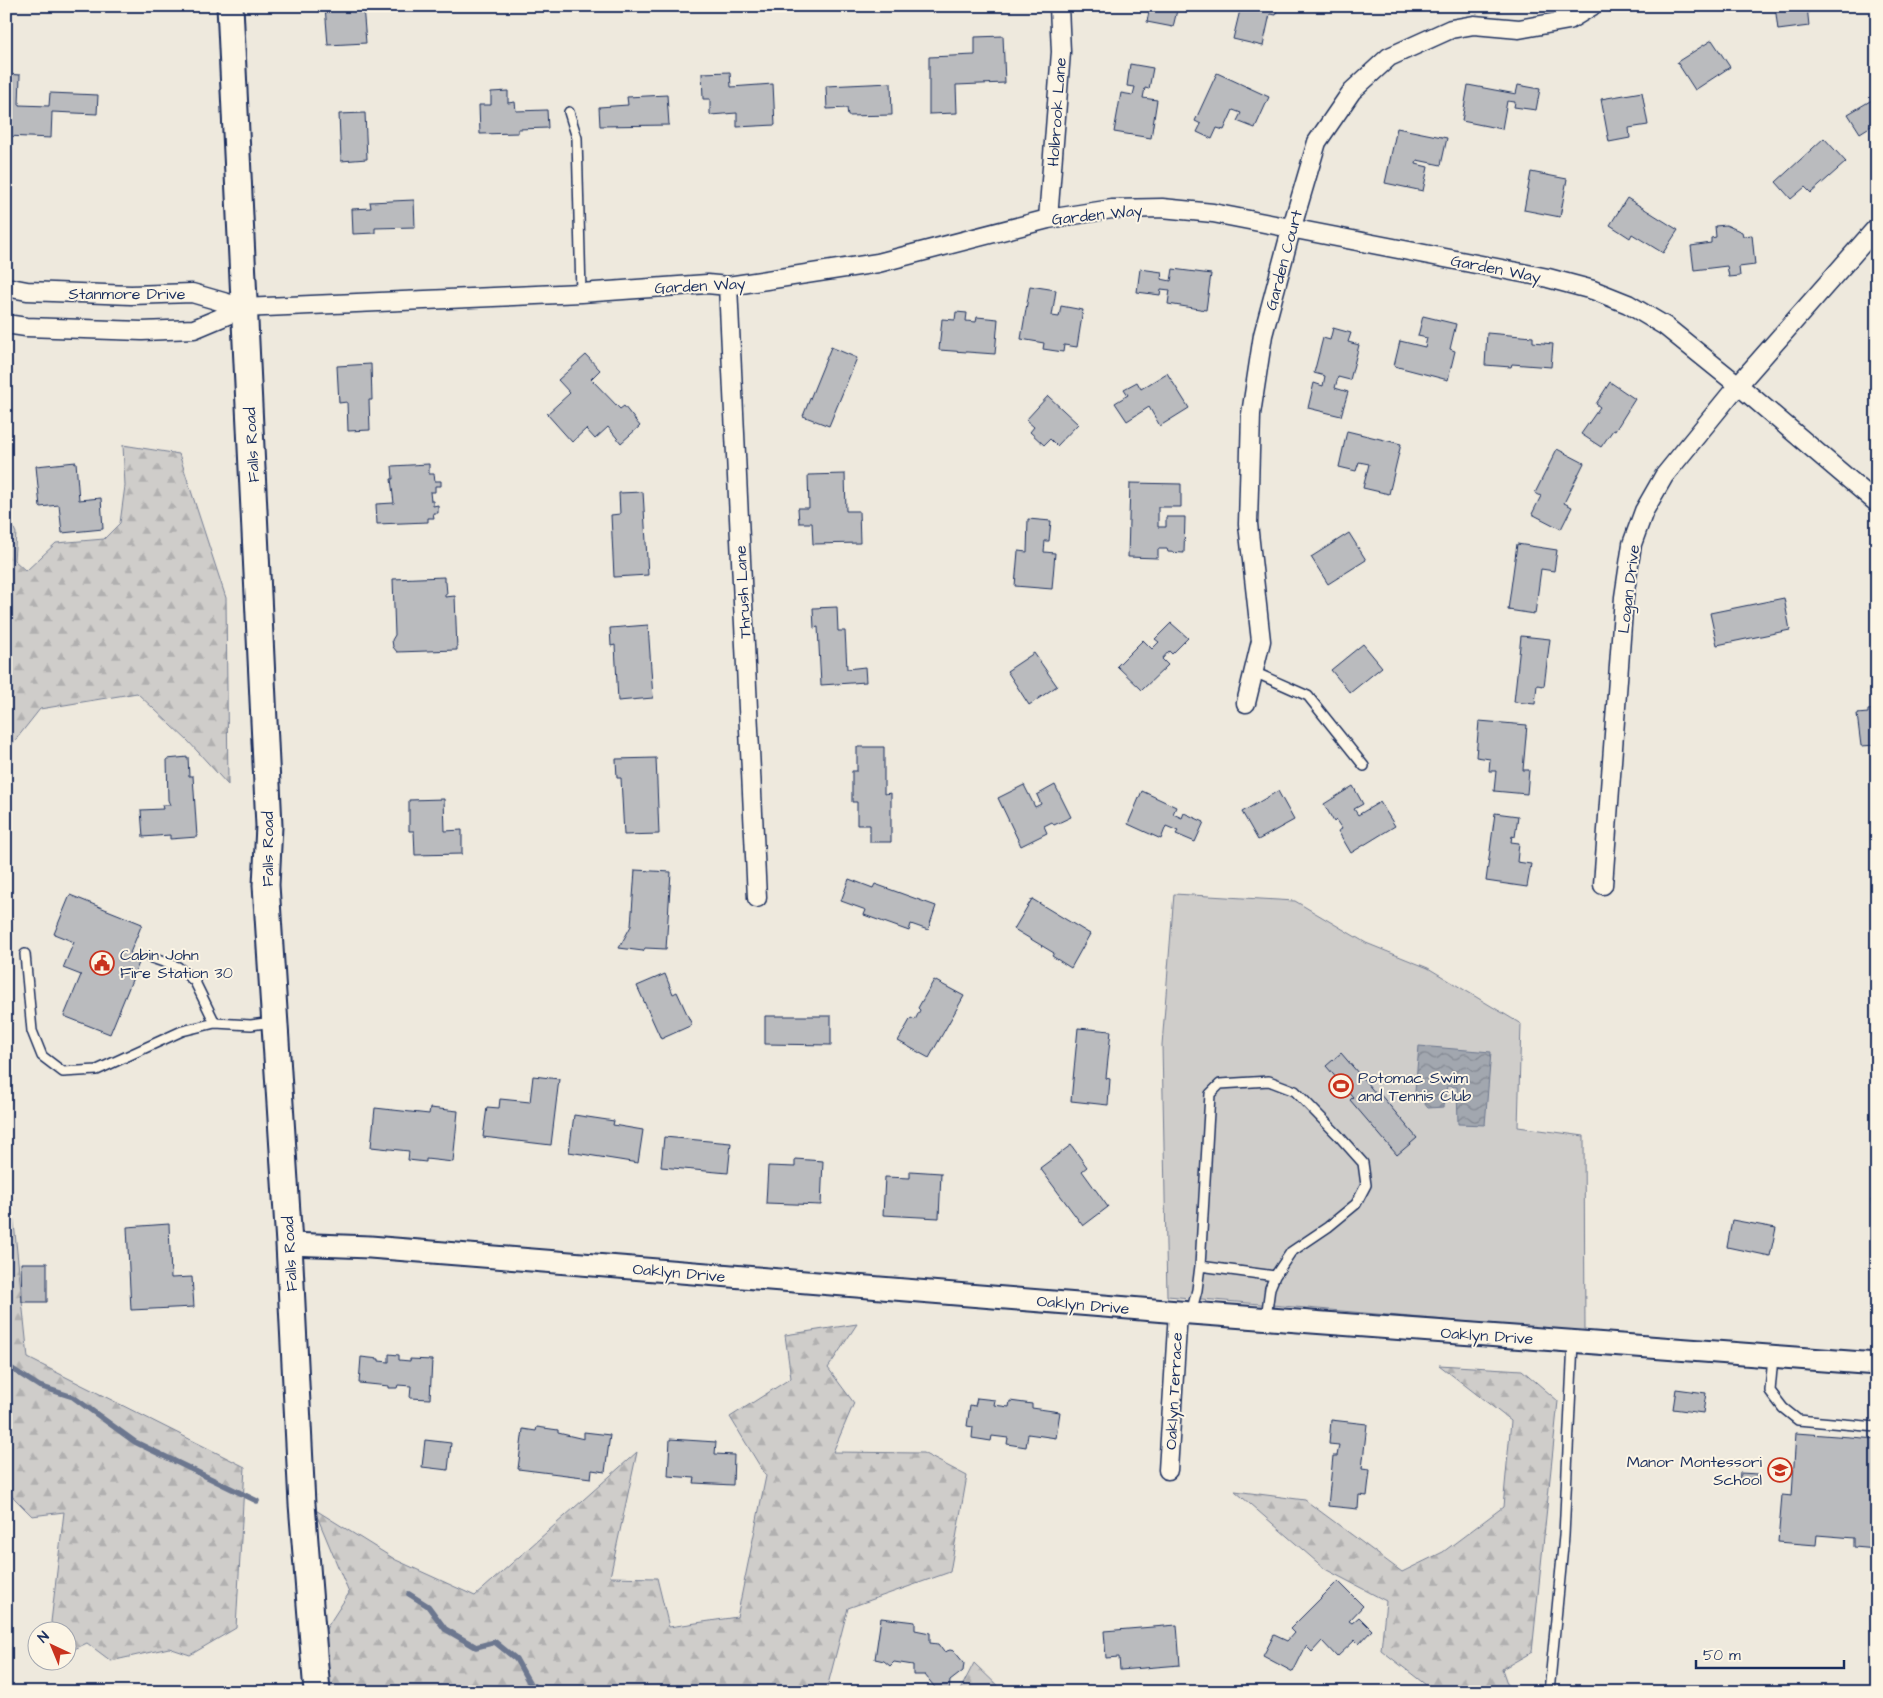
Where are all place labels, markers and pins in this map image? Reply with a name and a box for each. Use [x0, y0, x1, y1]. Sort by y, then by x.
place label: Cabin John Fire Station 30 [120, 944, 233, 984]
public building icon: Cabin John Fire Station 30 [89, 950, 115, 976]
place label: Potomac Swim and Tennis Club [1358, 1067, 1471, 1107]
sports icon: Potomac Swim and Tennis Club [1328, 1073, 1354, 1099]
place label: Manor Montessori School [1627, 1451, 1763, 1491]
school or university icon: Manor Montessori School [1767, 1457, 1793, 1483]

